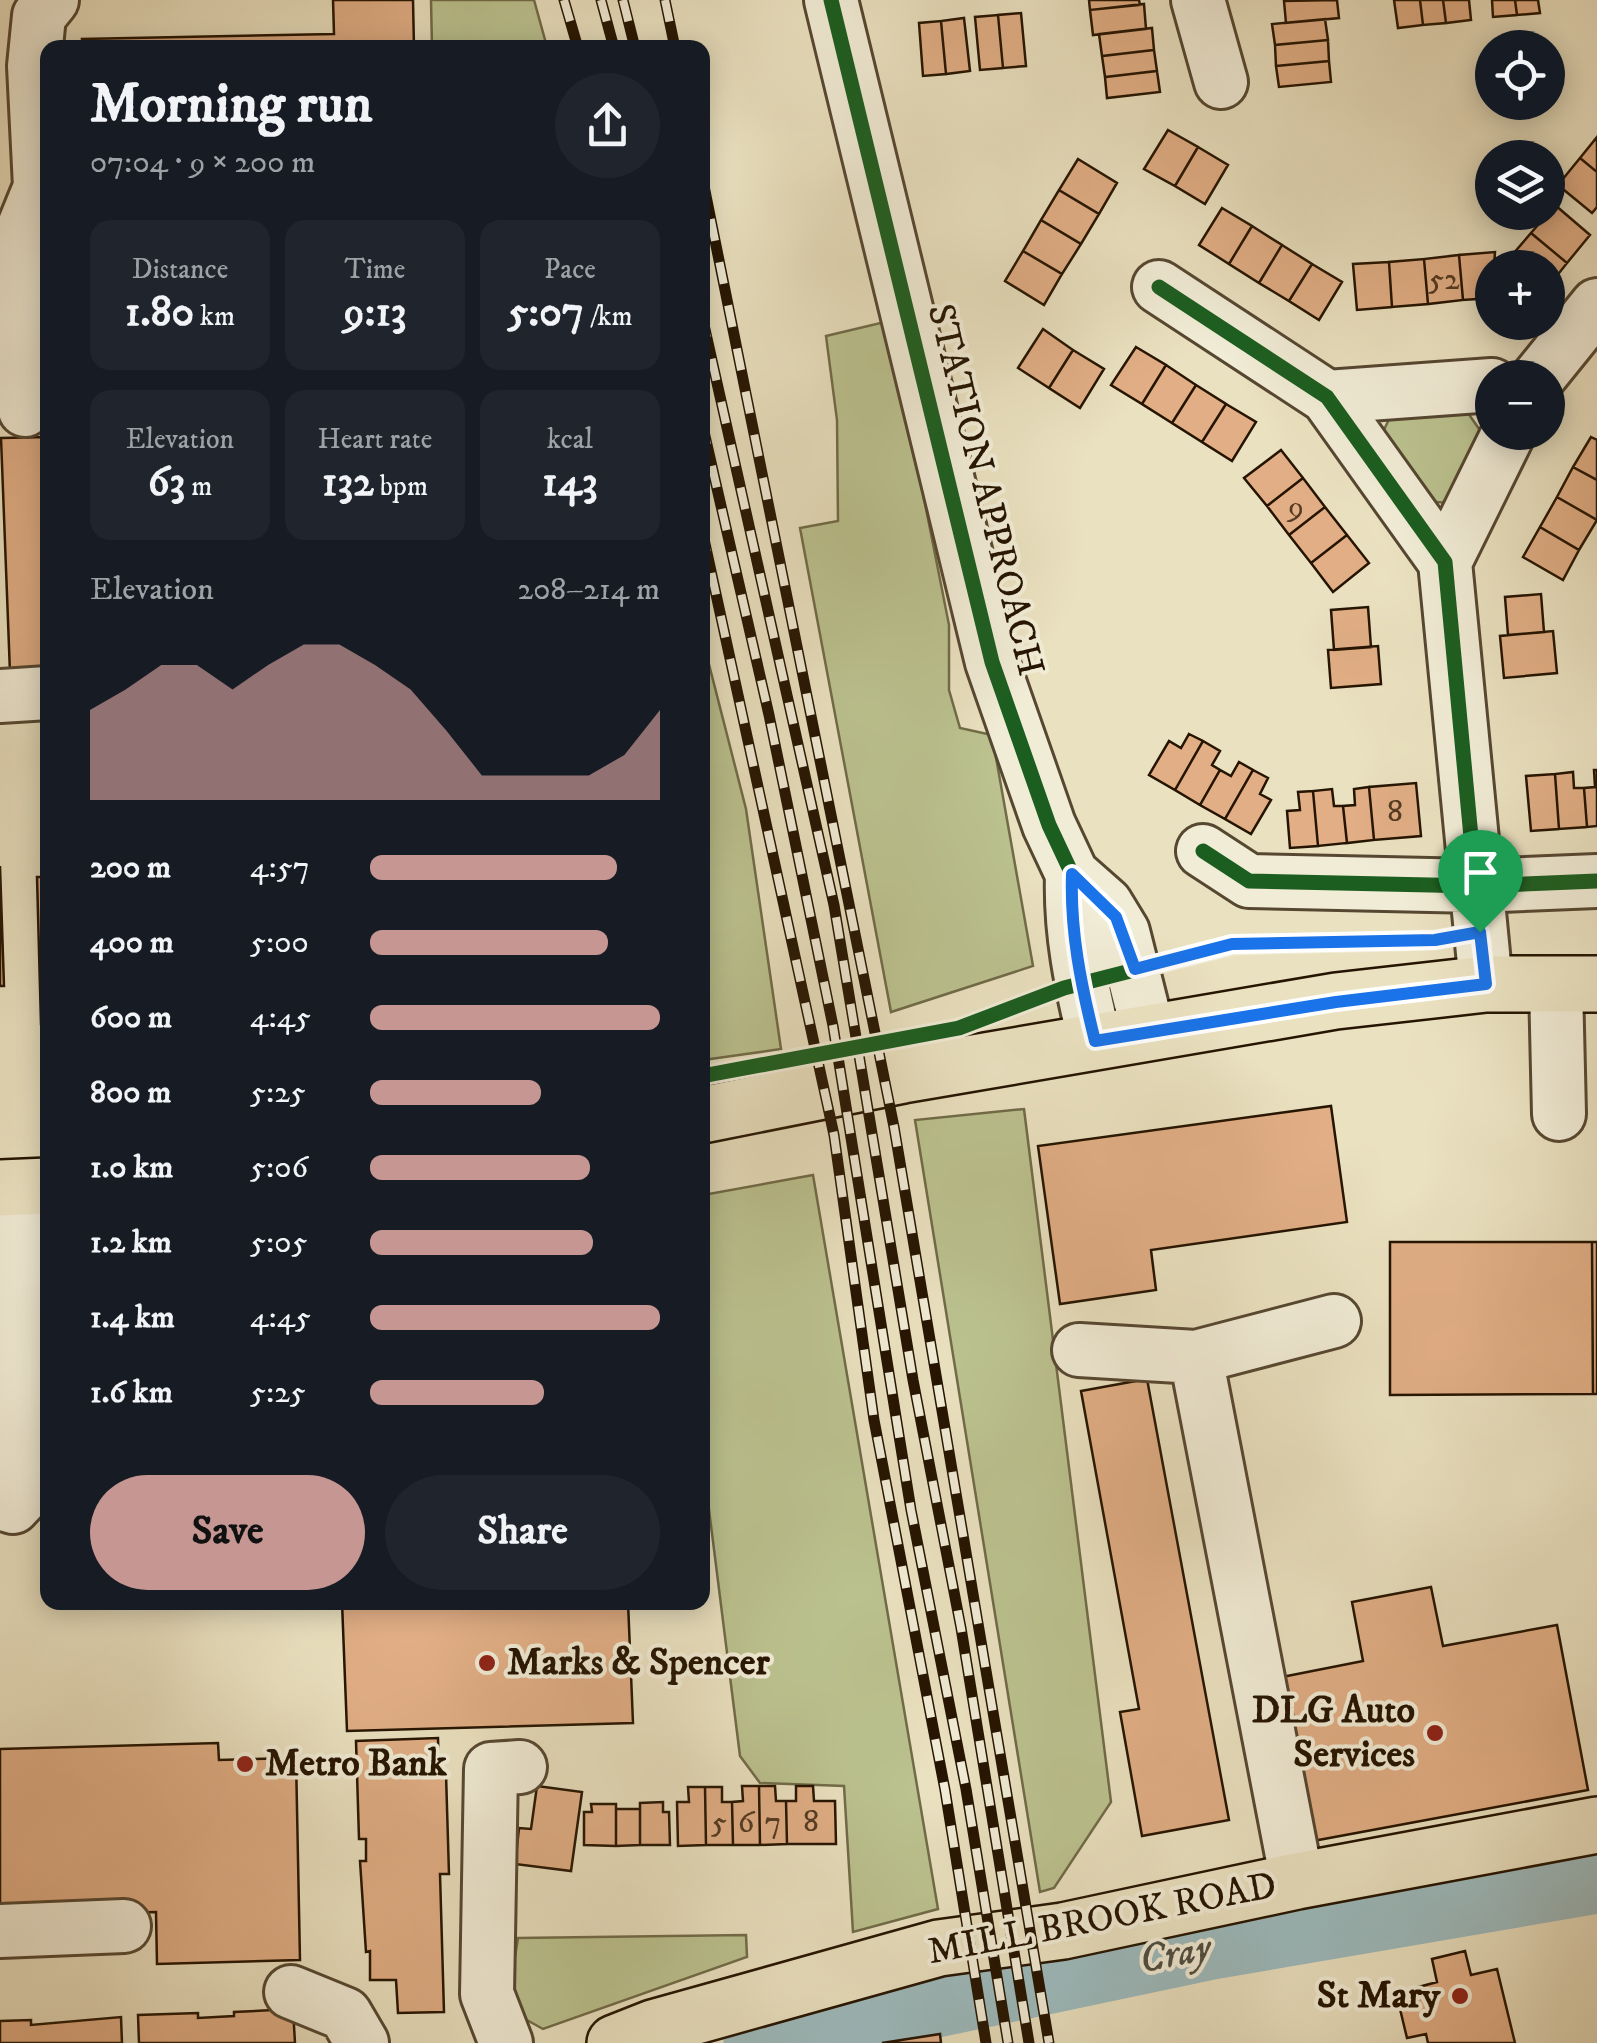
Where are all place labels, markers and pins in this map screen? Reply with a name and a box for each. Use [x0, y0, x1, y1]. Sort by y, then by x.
pin [1438, 830, 1523, 933]
place label: Marks & Spencer [507, 1639, 770, 1687]
marker: Marks & Spencer [476, 1652, 498, 1674]
place label: DLG Auto Services [1252, 1687, 1415, 1779]
marker: DLG Auto Services [1424, 1722, 1446, 1744]
place label: Metro Bank [265, 1740, 448, 1788]
marker: Metro Bank [234, 1753, 256, 1775]
place label: St Mary [1317, 1972, 1441, 2020]
marker: St Mary [1449, 1985, 1471, 2007]

